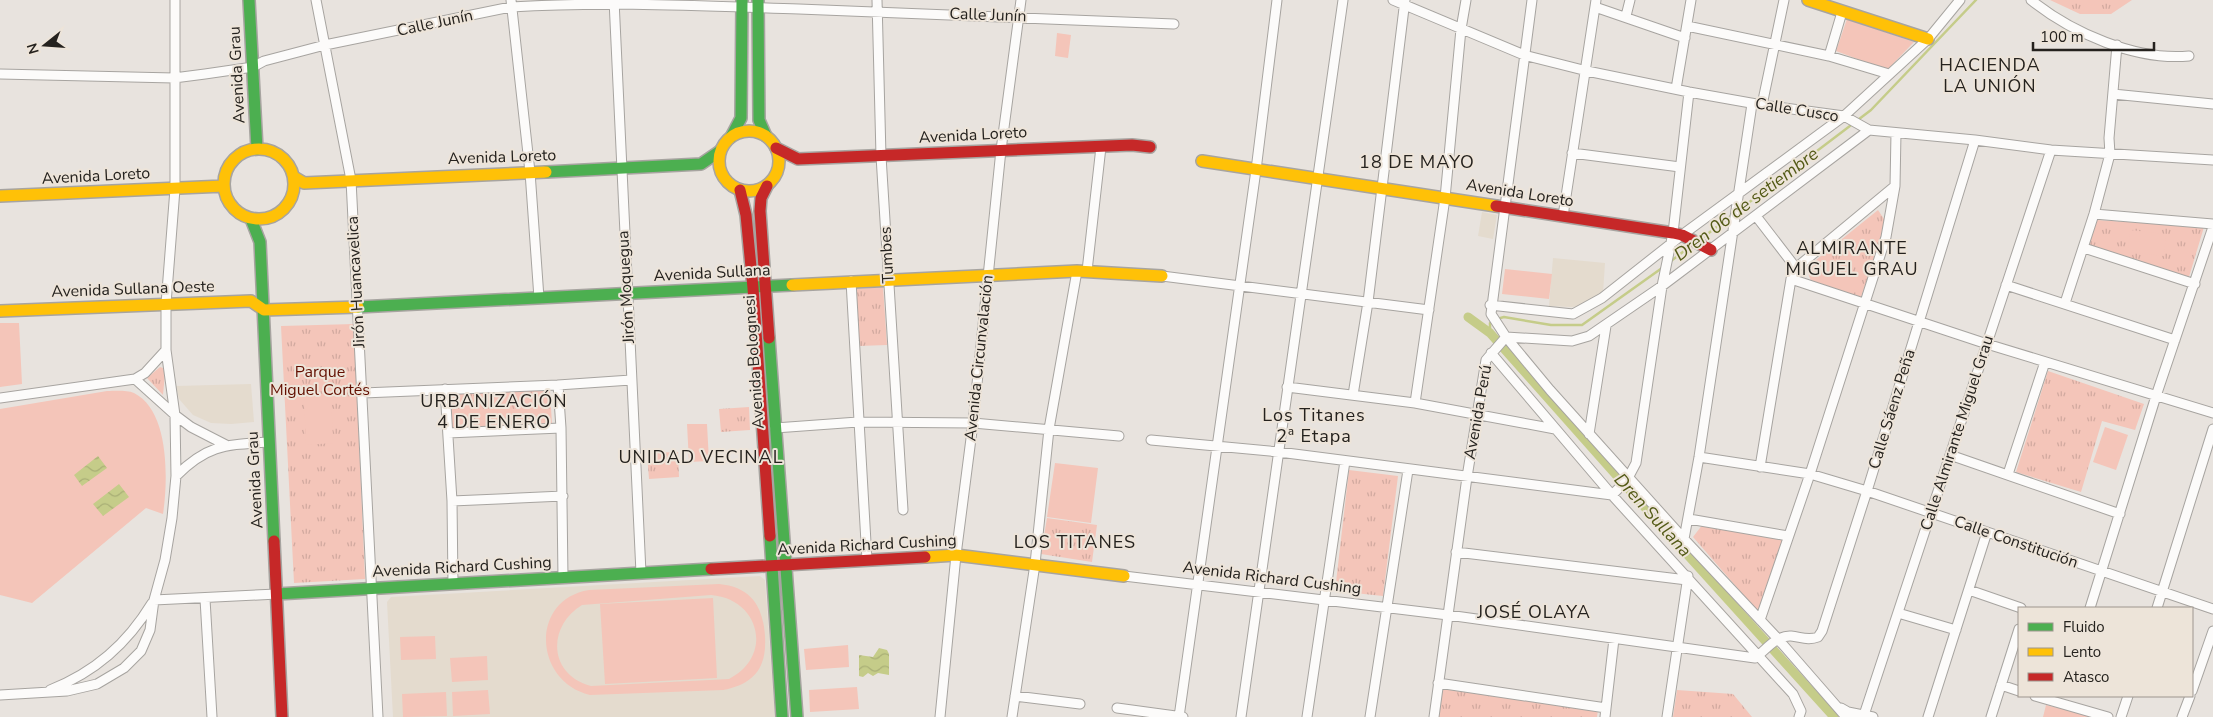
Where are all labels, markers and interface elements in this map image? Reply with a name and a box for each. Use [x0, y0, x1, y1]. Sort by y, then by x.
street label: Calle Junín [949, 3, 1027, 27]
street label: Calle Junín [395, 4, 475, 42]
north arrow [20, 20, 70, 70]
scale bar [2033, 20, 2154, 52]
street label: Avenida Grau [223, 26, 251, 124]
text: 100 m [2040, 27, 2084, 47]
text: N [22, 41, 44, 56]
district label: HACIENDA LA UNIÓN [1939, 53, 2041, 98]
street label: Calle Cusco [1754, 93, 1841, 127]
street label: Avenida Loreto [918, 121, 1028, 149]
water label: Dren 06 de setiembre [1669, 141, 1823, 266]
street label: Avenida Loreto [447, 144, 557, 170]
district label: 18 DE MAYO [1359, 150, 1475, 174]
street label: Avenida Loreto [41, 162, 151, 190]
street label: Avenida Loreto [1465, 174, 1575, 212]
street label: Jirón Huancavelica [342, 216, 370, 349]
street label: Tumbes [875, 226, 899, 284]
street label: Jirón Moquegua [612, 230, 640, 345]
district label: ALMIRANTE MIGUEL GRAU [1785, 236, 1919, 281]
street label: Avenida Sullana [653, 259, 771, 287]
street label: Avenida Circunvalación [959, 274, 999, 442]
street label: Avenida Sullana Oeste [51, 275, 215, 303]
street label: Avenida Bolognesi [738, 294, 770, 430]
street label: Calle Almirante Miguel Grau [1915, 333, 1999, 533]
street label: Calle Sáenz Peña [1863, 346, 1921, 472]
park label: Parque Miguel Cortés [270, 361, 370, 401]
street label: Avenida Perú [1459, 363, 1497, 461]
district label: URBANIZACIÓN 4 DE ENERO [420, 389, 568, 434]
district label: Los Titanes 2ª Etapa [1262, 403, 1366, 448]
street label: Avenida Grau [241, 431, 269, 529]
district label: UNIDAD VECINAL [618, 445, 784, 469]
water label: Dren Sullana [1609, 468, 1697, 562]
street label: Calle Constitución [1951, 510, 2081, 574]
street label: Avenida Richard Cushing [777, 529, 957, 561]
district label: LOS TITANES [1014, 530, 1136, 554]
street label: Avenida Richard Cushing [372, 551, 552, 583]
street label: Avenida Richard Cushing [1182, 556, 1362, 600]
district label: JOSÉ OLAYA [1476, 600, 1591, 624]
legend [2018, 607, 2193, 697]
text: Fluido [2063, 617, 2105, 637]
text: Lento [2063, 642, 2101, 662]
text: Atasco [2063, 667, 2109, 687]

